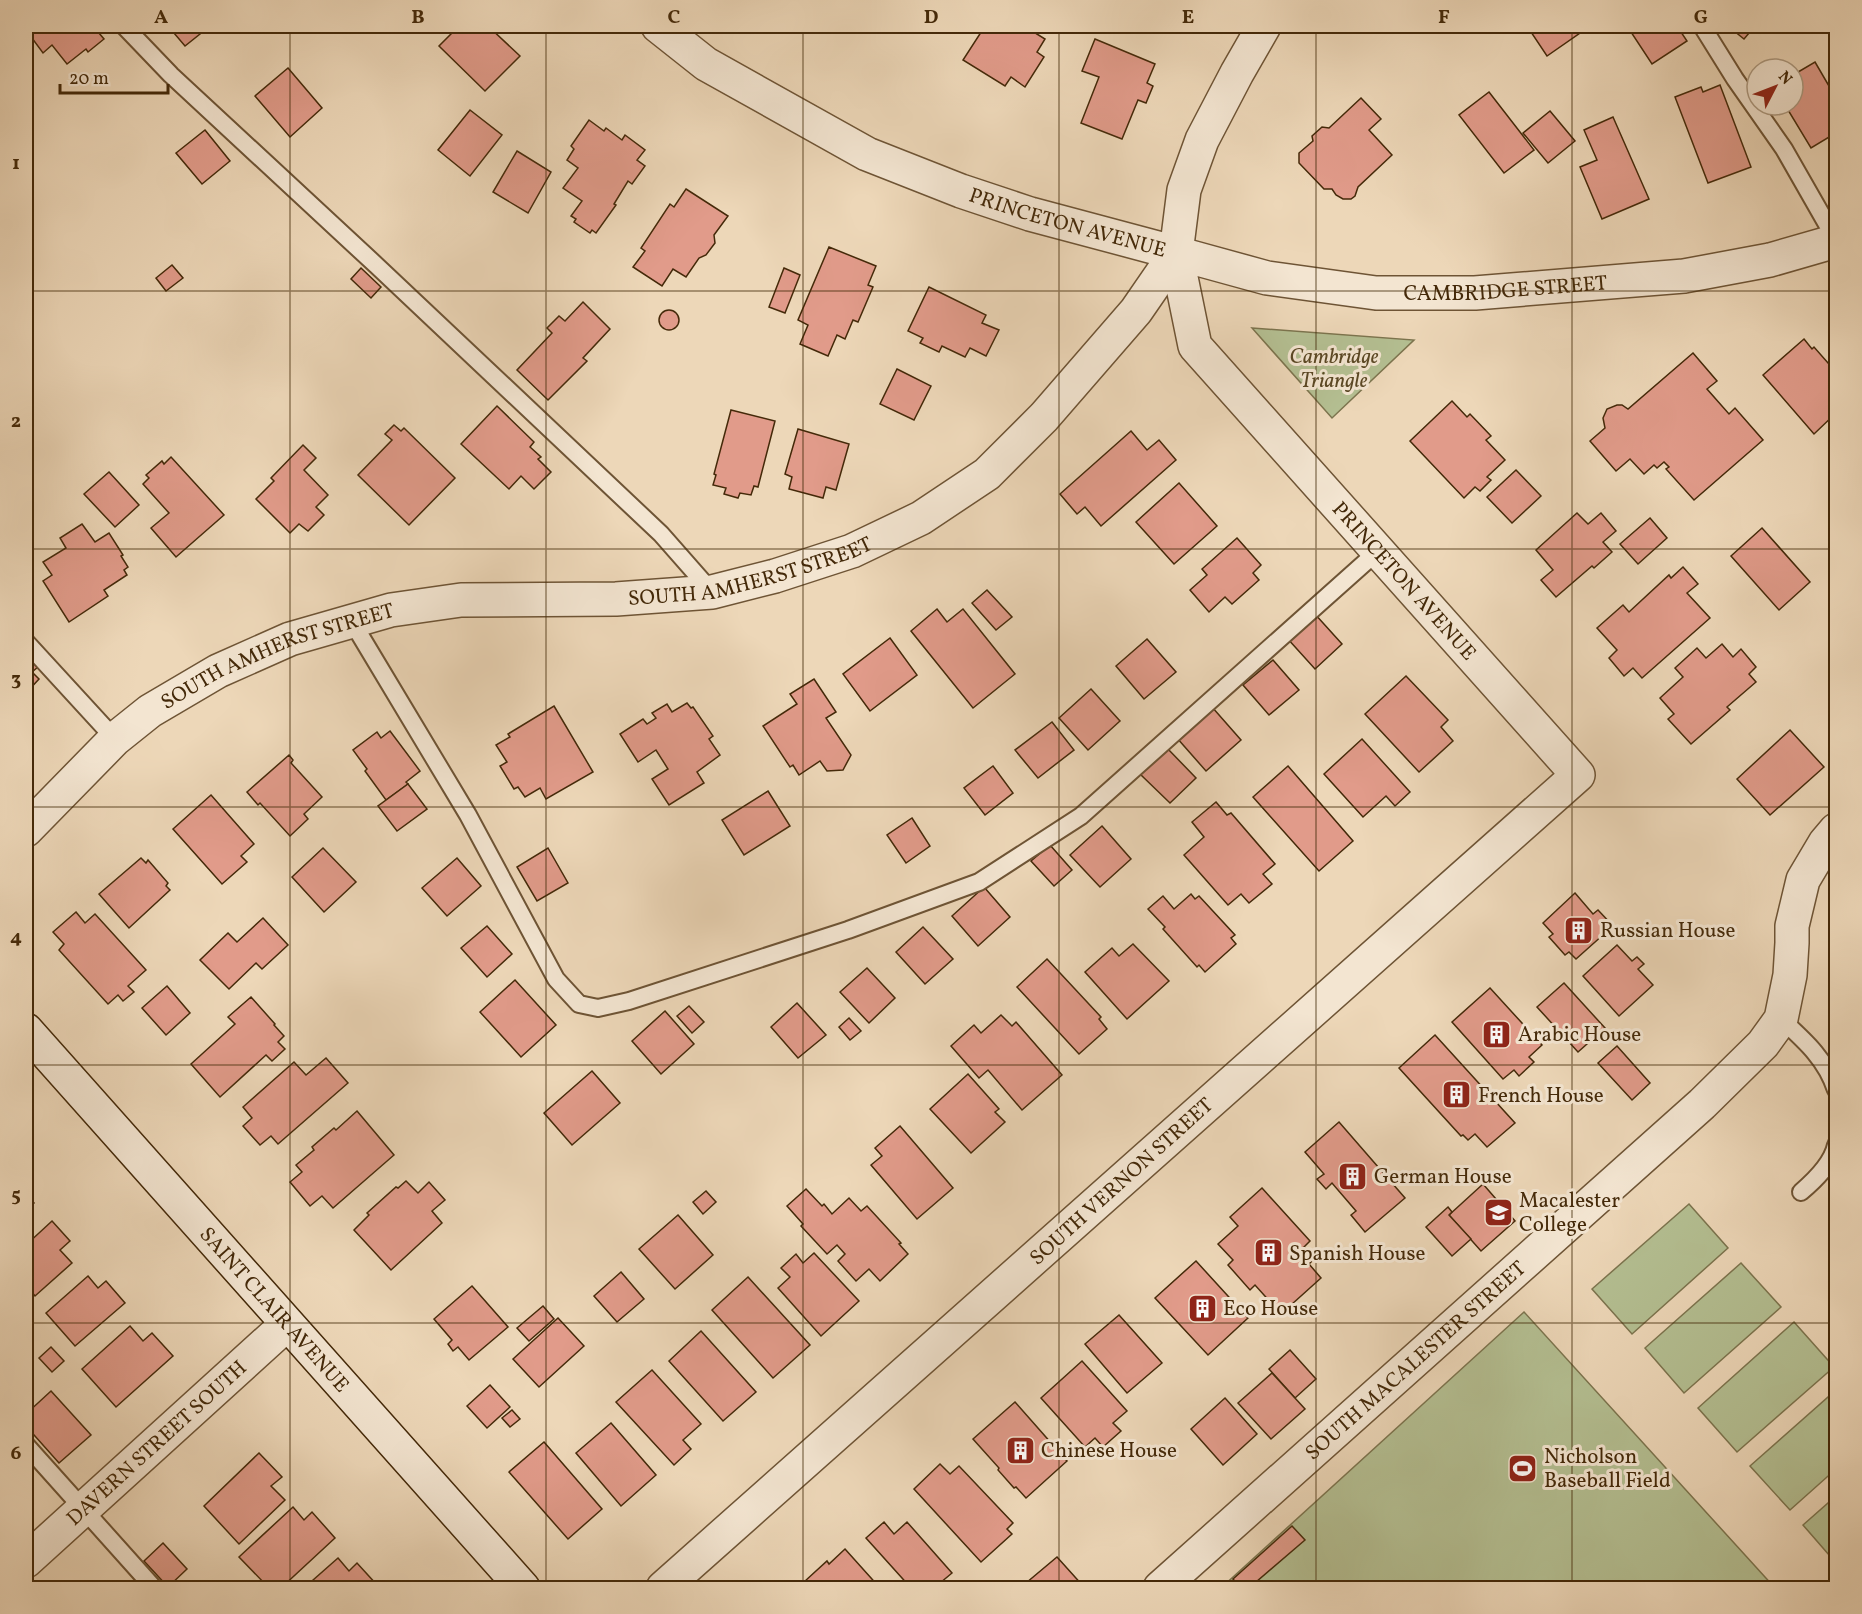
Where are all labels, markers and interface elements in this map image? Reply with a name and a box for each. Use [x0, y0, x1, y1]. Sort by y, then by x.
text: A [154, 4, 168, 32]
text: B [411, 4, 425, 32]
text: C [668, 4, 681, 32]
text: D [924, 4, 938, 32]
text: E [1182, 4, 1194, 32]
text: F [1438, 4, 1450, 32]
text: G [1694, 4, 1708, 32]
scale bar [60, 57, 168, 95]
north arrow [1745, 57, 1805, 117]
text: 20 m [69, 67, 109, 92]
text: N [1773, 67, 1797, 90]
text: 1 [12, 150, 20, 178]
street label: PRINCETON AVENUE [965, 182, 1169, 266]
street label: CAMBRIDGE STREET [1404, 269, 1609, 309]
park label: Cambridge Triangle [1290, 343, 1379, 396]
text: 2 [11, 408, 21, 436]
street label: PRINCETON AVENUE [1325, 496, 1482, 667]
street label: SOUTH AMHERST STREET [627, 530, 877, 614]
street label: SOUTH AMHERST STREET [156, 597, 398, 717]
text: 3 [11, 666, 21, 694]
building icon: Russian House [1563, 914, 1595, 946]
place label: Russian House [1600, 917, 1736, 946]
text: 4 [10, 924, 22, 952]
building icon: Arabic House [1481, 1018, 1513, 1050]
place label: Arabic House [1518, 1021, 1641, 1050]
building icon: French House [1441, 1079, 1473, 1111]
place label: French House [1478, 1082, 1604, 1111]
street label: SOUTH VERNON STREET [1024, 1092, 1220, 1273]
building icon: German House [1337, 1160, 1369, 1192]
place label: German House [1374, 1163, 1512, 1192]
text: 5 [11, 1182, 21, 1210]
place label: Macalester College [1519, 1187, 1620, 1240]
school or university icon: Macalester College [1482, 1196, 1514, 1228]
street label: SAINT CLAIR AVENUE [192, 1221, 355, 1399]
building icon: Spanish House [1252, 1237, 1284, 1269]
place label: Spanish House [1289, 1240, 1425, 1269]
street label: SOUTH MACALESTER STREET [1299, 1255, 1533, 1468]
building icon: Eco House [1186, 1292, 1218, 1324]
place label: Eco House [1223, 1295, 1318, 1324]
street label: DAVERN STREET SOUTH [61, 1354, 254, 1533]
building icon: Chinese House [1004, 1434, 1036, 1466]
place label: Chinese House [1041, 1437, 1177, 1466]
text: 6 [11, 1440, 22, 1468]
place label: Nicholson Baseball Field [1544, 1443, 1671, 1496]
sports icon: Nicholson Baseball Field [1507, 1452, 1539, 1484]

